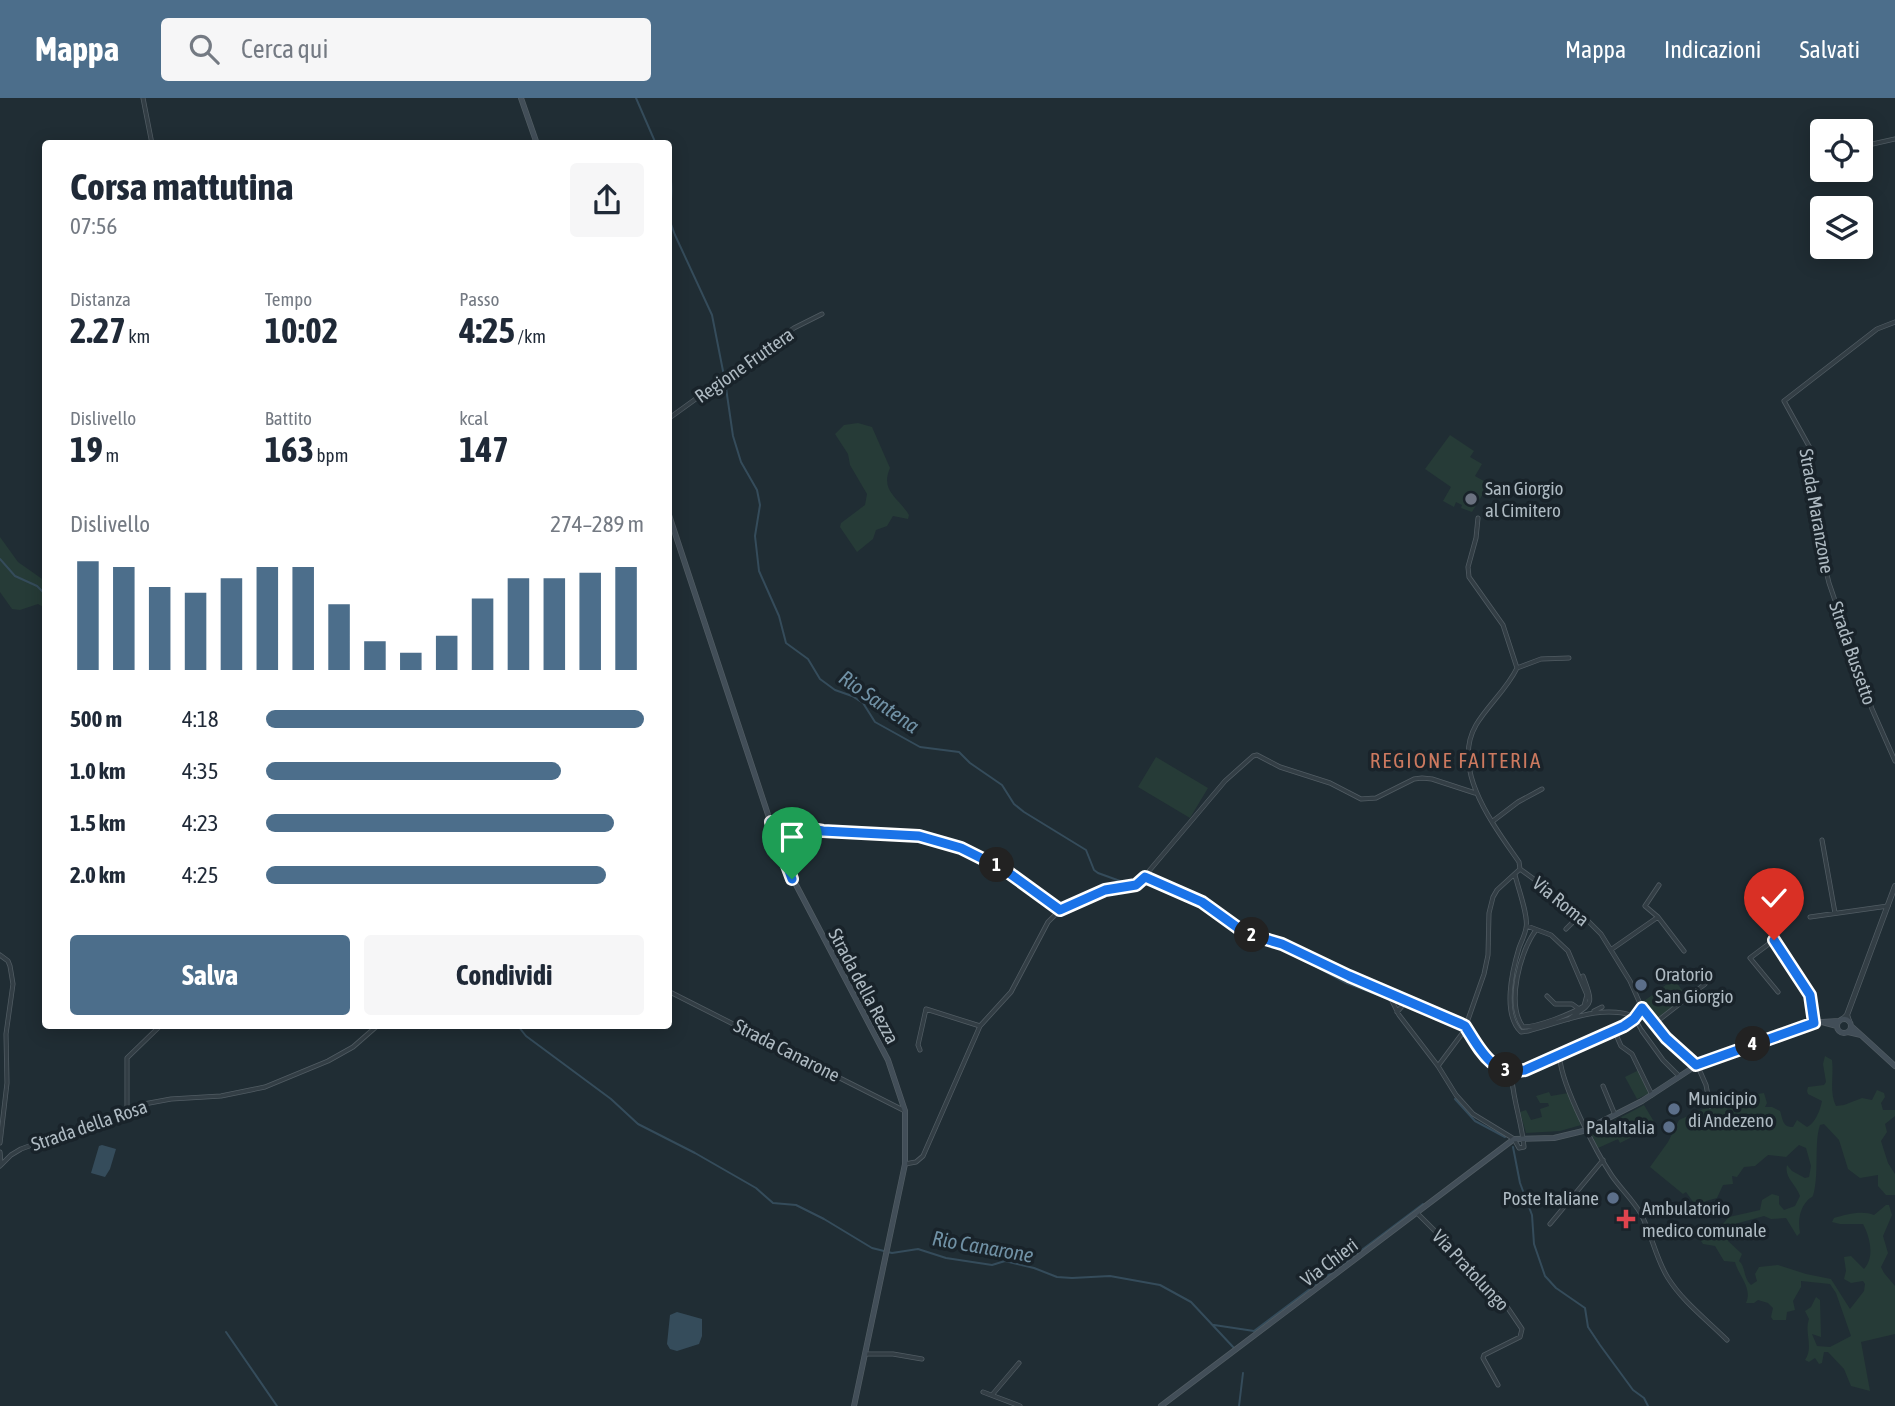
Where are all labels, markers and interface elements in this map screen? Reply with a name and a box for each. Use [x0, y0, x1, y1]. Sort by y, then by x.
search box [161, 18, 651, 81]
text: Mappa [35, 30, 119, 68]
icon: search [185, 30, 223, 68]
text: Cerca qui [241, 34, 328, 64]
text: Mappa [1565, 36, 1626, 63]
text: Indicazioni [1664, 36, 1761, 63]
text: Salvati [1799, 36, 1860, 63]
map controls [1810, 119, 1873, 259]
button: locate [1810, 119, 1873, 182]
button: share [570, 163, 644, 237]
text: Corsa mattutina [70, 165, 294, 208]
button: layers [1810, 196, 1873, 259]
text: 07:56 [70, 213, 117, 239]
text: Distanza [70, 288, 131, 310]
text: Tempo [265, 288, 312, 310]
text: Passo [459, 288, 499, 310]
text: 2.27 [70, 310, 126, 350]
text: 10:02 [265, 310, 338, 350]
text: 4:25 [459, 310, 515, 350]
street label: Regione Fruttera [690, 323, 798, 407]
text: km [126, 325, 150, 347]
text: /km [515, 325, 546, 347]
text: Dislivello [70, 407, 136, 429]
text: Battito [265, 407, 312, 429]
text: kcal [459, 407, 488, 429]
text: 19 [70, 429, 103, 469]
text: 163 [265, 429, 314, 469]
text: 147 [459, 429, 509, 469]
text: m [103, 444, 119, 466]
text: bpm [314, 444, 348, 466]
street label: Strada Maranzone [1795, 447, 1839, 575]
place label: San Giorgio al Cimitero [1485, 477, 1564, 521]
marker: San Giorgio al Cimitero [1463, 491, 1479, 507]
text: Dislivello [70, 511, 150, 537]
text: 274–289 m [550, 511, 644, 537]
street label: Strada Bussetto [1825, 598, 1881, 708]
water label: Rio Santena [835, 665, 924, 738]
text: 500 m [70, 706, 122, 732]
text: 4:18 [182, 706, 219, 732]
district label: REGIONE FAITERIA [1370, 748, 1542, 772]
text: 1.0 km [70, 758, 126, 784]
text: 4:35 [182, 758, 219, 784]
pin [762, 807, 822, 879]
text: 1.5 km [70, 810, 126, 836]
text: 4:23 [182, 810, 219, 836]
icon: arrive [773, 818, 811, 856]
pin: 1 [979, 848, 1014, 882]
text: 1 [992, 853, 1001, 875]
text: 2.0 km [70, 862, 126, 888]
text: 4:25 [182, 862, 219, 888]
pin [1744, 868, 1804, 940]
street label: Via Roma [1528, 872, 1594, 930]
icon: check [1755, 879, 1793, 917]
pin: 2 [1234, 918, 1270, 952]
text: 2 [1247, 923, 1256, 945]
street label: Strada della Rezza [824, 924, 904, 1048]
button: Salva [70, 935, 350, 1015]
button: Condividi [364, 935, 644, 1015]
place label: Oratorio San Giorgio [1655, 963, 1734, 1007]
marker: Oratorio San Giorgio [1633, 977, 1649, 993]
street label: Strada Canarone [730, 1014, 844, 1086]
pin: 4 [1736, 1026, 1770, 1062]
text: 4 [1748, 1032, 1757, 1054]
pin: 3 [1488, 1052, 1524, 1088]
text: 3 [1501, 1058, 1510, 1080]
place label: Municipio di Andezeno [1688, 1087, 1774, 1131]
street label: Strada della Rosa [28, 1095, 150, 1155]
marker: Municipio di Andezeno [1666, 1101, 1682, 1117]
place label: PalaItalia [1586, 1116, 1655, 1138]
marker: PalaItalia [1661, 1119, 1677, 1135]
place label: Poste Italiane [1502, 1187, 1599, 1209]
marker: Poste Italiane [1605, 1190, 1621, 1206]
place label: Ambulatorio medico comunale [1642, 1197, 1767, 1241]
marker: Ambulatorio medico comunale [1616, 1209, 1636, 1229]
water label: Rio Canarone [931, 1225, 1036, 1267]
street label: Via Pratolungo [1428, 1225, 1514, 1315]
street label: Via Chieri [1296, 1233, 1362, 1291]

